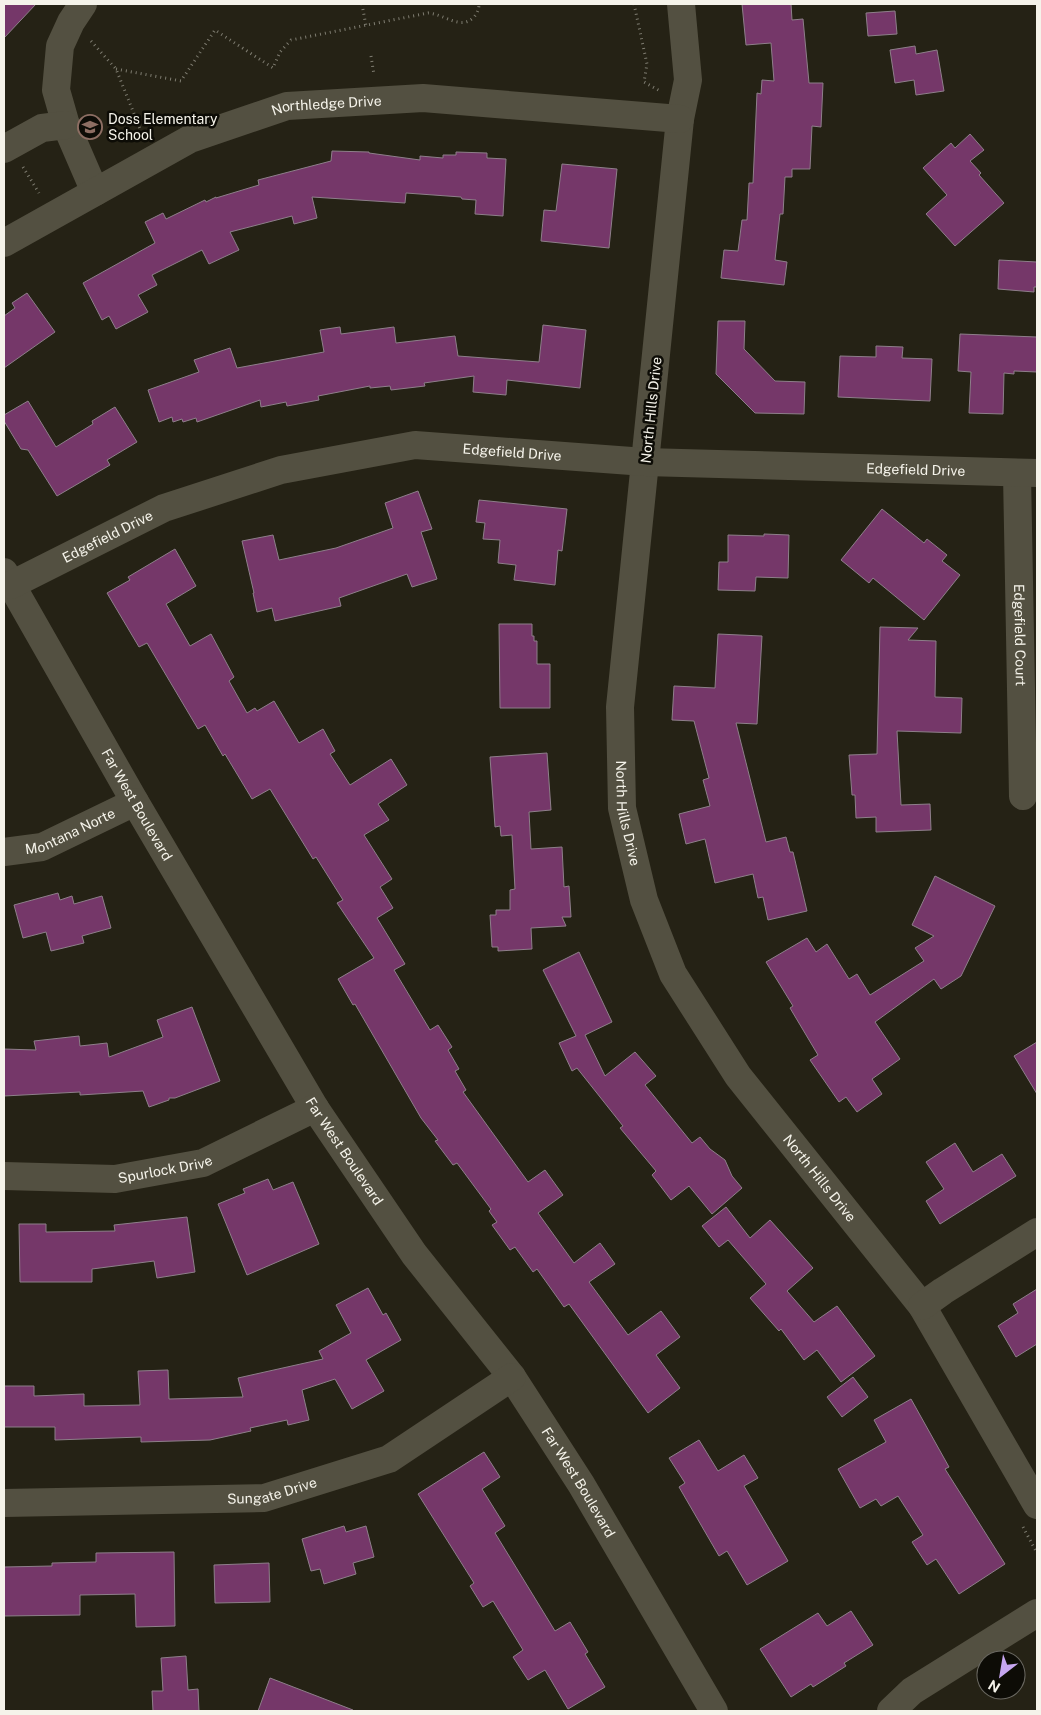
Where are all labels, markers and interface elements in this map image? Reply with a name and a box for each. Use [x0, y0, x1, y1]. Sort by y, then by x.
street label: Northledge Drive [269, 92, 382, 119]
place label: Doss Elementary School [108, 111, 218, 143]
school or university icon: Doss Elementary School [77, 114, 103, 140]
street label: North Hills Drive [637, 356, 665, 464]
street label: Edgefield Drive [462, 441, 562, 464]
street label: Edgefield Drive [866, 460, 966, 479]
street label: Edgefield Drive [60, 507, 155, 566]
street label: Edgefield Court [1011, 584, 1029, 686]
street label: Far West Boulevard [98, 746, 176, 863]
street label: North Hills Drive [613, 760, 644, 868]
street label: Montana Norte [24, 805, 118, 857]
street label: Far West Boulevard [303, 1094, 386, 1208]
street label: North Hills Drive [780, 1131, 859, 1225]
street label: Spurlock Drive [117, 1152, 215, 1186]
street label: Far West Boulevard [539, 1424, 619, 1540]
street label: Sungate Drive [227, 1474, 319, 1507]
north arrow [976, 1650, 1026, 1700]
text: N [985, 1676, 1003, 1696]

